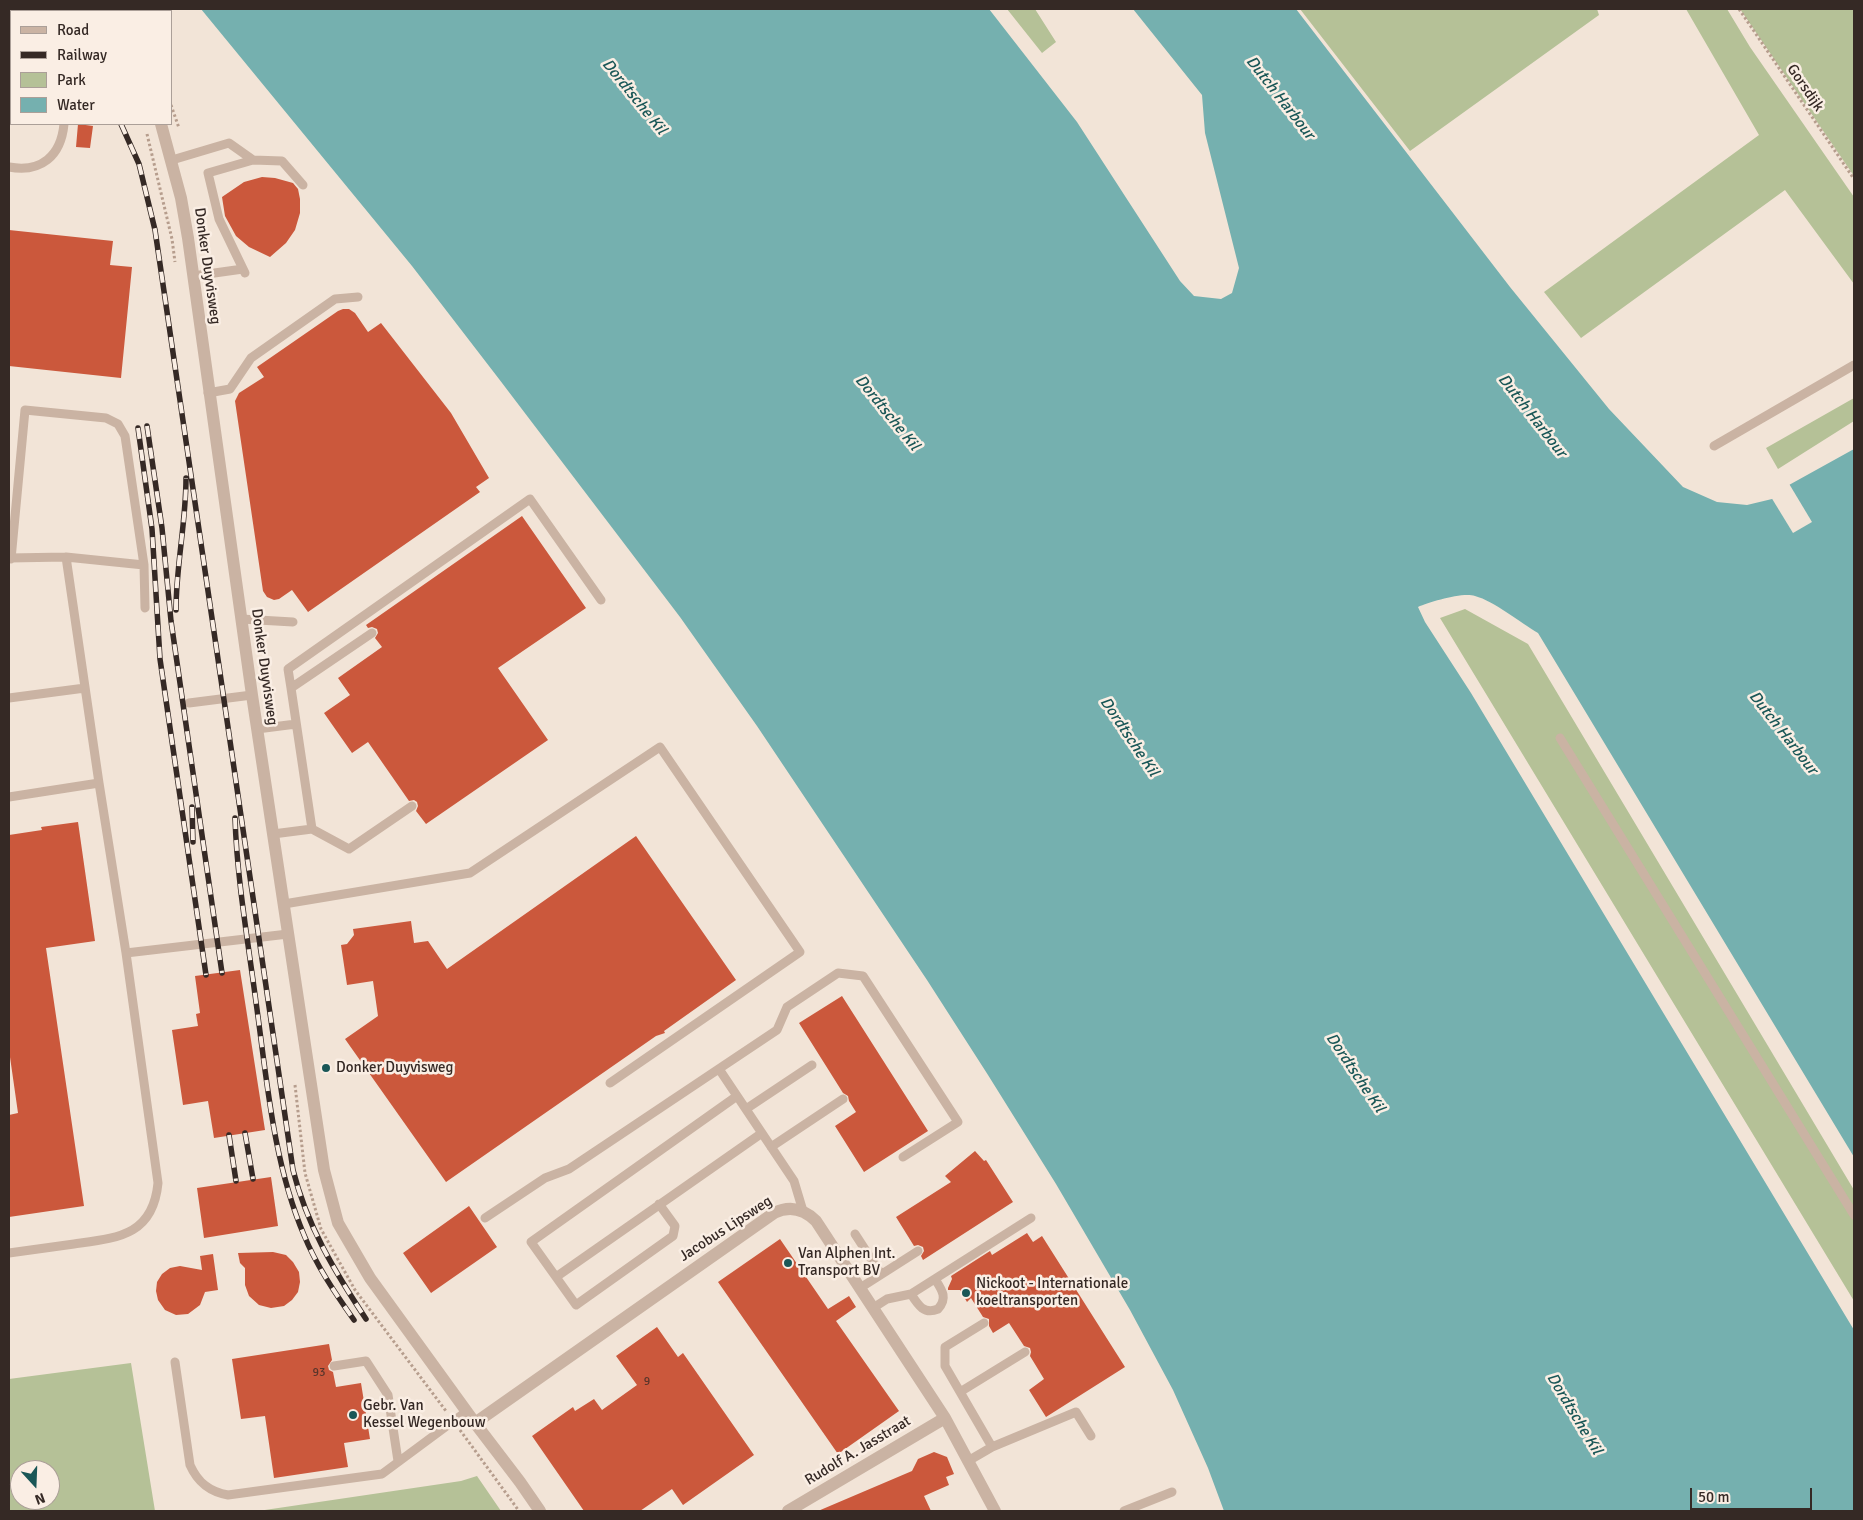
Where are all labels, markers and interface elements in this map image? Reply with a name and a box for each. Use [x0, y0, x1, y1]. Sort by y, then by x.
legend [10, 10, 172, 125]
text: Road [57, 21, 89, 39]
text: Railway [57, 46, 107, 64]
water label: Dutch Harbour [1241, 52, 1319, 144]
water label: Dordtsche Kil [598, 55, 670, 139]
street label: Gorsdijk [1783, 61, 1827, 115]
text: Park [57, 71, 86, 89]
text: Water [57, 96, 95, 114]
street label: Donker Duyvisweg [190, 207, 224, 325]
water label: Dutch Harbour [1493, 370, 1571, 462]
water label: Dordtsche Kil [851, 371, 923, 455]
street label: Donker Duyvisweg [247, 608, 281, 726]
water label: Dutch Harbour [1744, 687, 1822, 779]
water label: Dordtsche Kil [1095, 694, 1163, 780]
water label: Dordtsche Kil [1321, 1030, 1389, 1116]
place label: Donker Duyvisweg [336, 1059, 454, 1077]
marker: Donker Duyvisweg [320, 1062, 332, 1074]
street label: Jacobus Lipsweg [676, 1192, 776, 1266]
place label: Van Alphen Int. Transport BV [798, 1245, 895, 1280]
marker: Van Alphen Int. Transport BV [782, 1257, 794, 1269]
place label: Nickoot - Internationale koeltransporten [976, 1275, 1128, 1310]
marker: Nickoot - Internationale koeltransporten [960, 1287, 972, 1299]
house number: 93 [313, 1366, 325, 1380]
water label: Dordtsche Kil [1542, 1370, 1606, 1458]
house number: 9 [644, 1375, 650, 1389]
place label: Gebr. Van Kessel Wegenbouw [363, 1397, 486, 1432]
marker: Gebr. Van Kessel Wegenbouw [347, 1409, 359, 1421]
street label: Rudolf A. Jasstraat [802, 1412, 914, 1490]
north arrow [10, 1460, 60, 1510]
scale bar [1693, 1478, 1816, 1510]
text: 50 m [1698, 1488, 1729, 1506]
text: N [32, 1489, 47, 1508]

